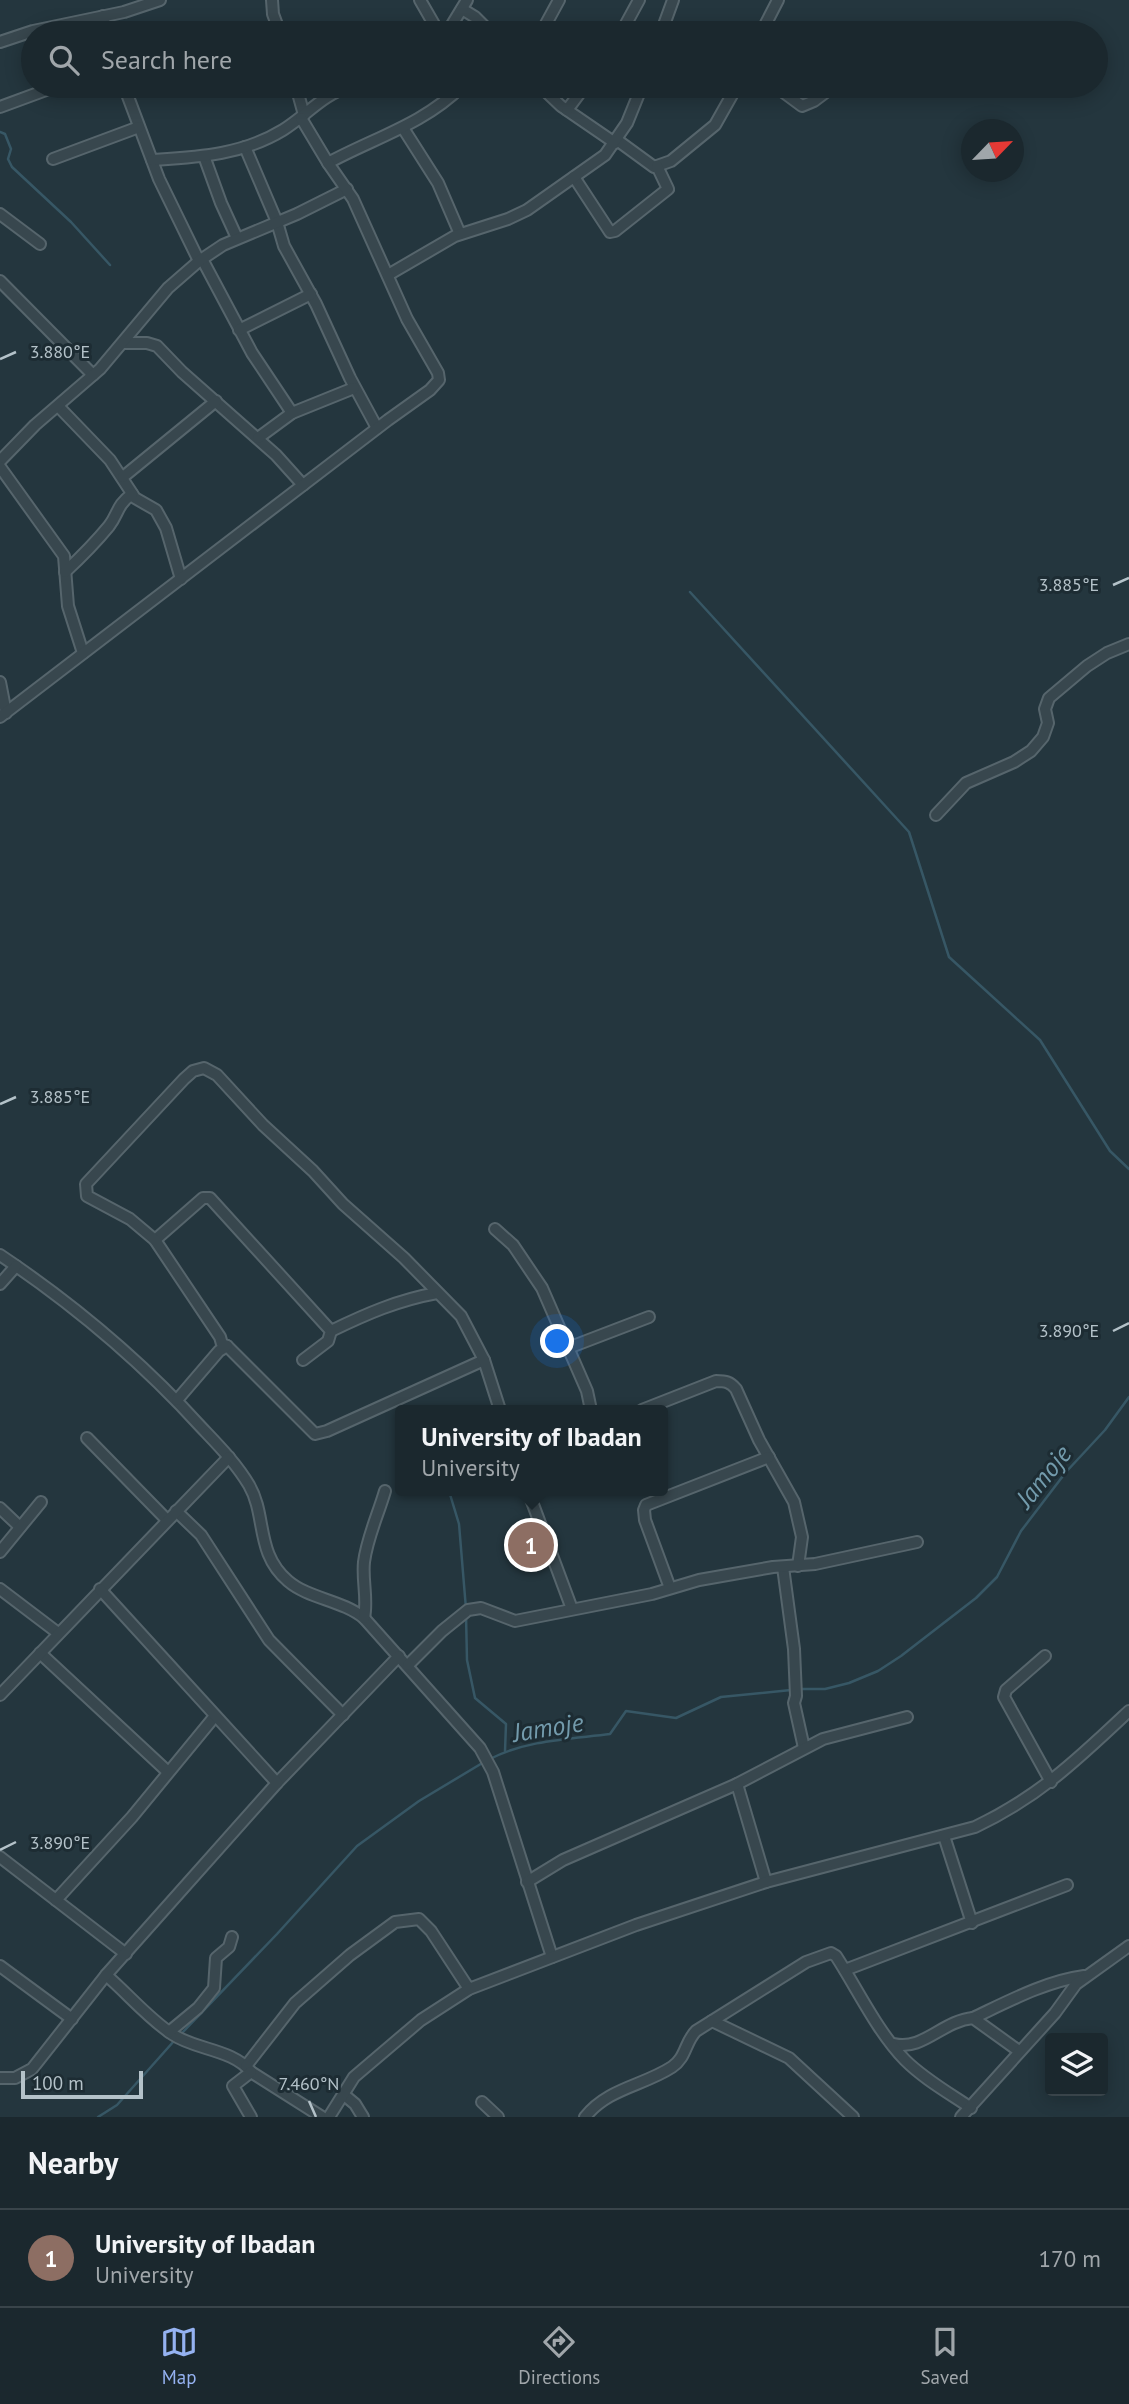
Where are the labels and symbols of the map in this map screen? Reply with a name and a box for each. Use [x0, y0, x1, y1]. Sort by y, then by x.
north arrow [961, 119, 1024, 182]
text: 3.880°E [30, 340, 90, 363]
text: 3.885°E [1039, 573, 1099, 596]
text: 3.885°E [30, 1085, 90, 1108]
text: 3.890°E [1039, 1319, 1099, 1342]
your location [540, 1324, 574, 1358]
water label: Jamoje [1007, 1438, 1078, 1516]
pin: 1 [508, 1519, 554, 1571]
water label: Jamoje [508, 1705, 586, 1749]
text: 3.890°E [30, 1831, 90, 1854]
scale bar [21, 2068, 144, 2100]
text: 7.460°N [279, 2072, 339, 2095]

